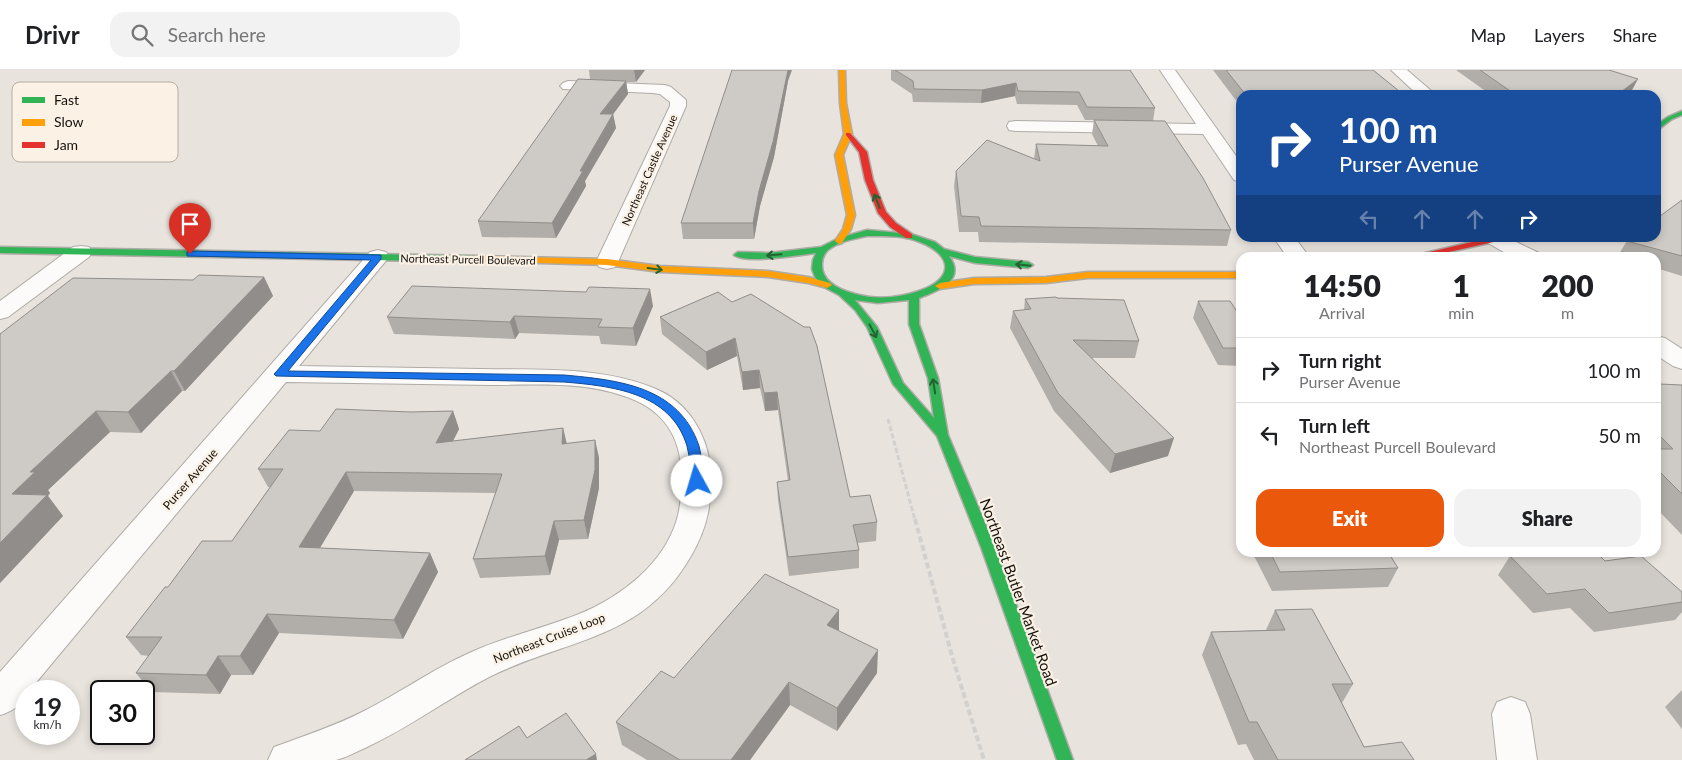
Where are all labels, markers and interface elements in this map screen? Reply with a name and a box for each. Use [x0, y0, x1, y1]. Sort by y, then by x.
search box [110, 12, 460, 57]
text: Drivr [25, 20, 80, 49]
icon: search [128, 21, 156, 49]
text: Search here [168, 23, 266, 46]
text: Map [1470, 24, 1506, 46]
text: Layers [1534, 24, 1585, 46]
text: Share [1613, 24, 1657, 46]
legend [12, 82, 178, 162]
text: Fast [54, 91, 79, 108]
text: 100 m [1339, 108, 1438, 150]
icon: right [1256, 110, 1321, 175]
street label: Northeast Castle Avenue [619, 112, 679, 228]
text: Slow [54, 113, 84, 130]
text: Jam [54, 136, 78, 153]
text: Purser Avenue [1339, 150, 1479, 177]
one-way arrow [872, 193, 881, 209]
pin [169, 203, 211, 254]
icon: left [1355, 205, 1383, 233]
icon: ahead [1408, 205, 1436, 233]
icon: ahead [1461, 205, 1489, 233]
icon: right [1514, 205, 1542, 233]
icon: arrive [176, 210, 204, 238]
one-way arrow [766, 250, 782, 260]
street label: Northeast Purcell Boulevard [400, 251, 536, 267]
one-way arrow [1015, 260, 1031, 269]
one-way arrow [647, 264, 663, 274]
text: 14:50 [1303, 267, 1381, 303]
text: 1 [1452, 267, 1470, 303]
text: 200 [1541, 267, 1594, 303]
text: Arrival [1319, 303, 1365, 322]
text: min [1448, 303, 1474, 322]
text: m [1561, 303, 1574, 322]
one-way arrow [869, 323, 878, 338]
text: Turn right [1299, 349, 1381, 372]
icon: right [1256, 356, 1284, 384]
text: 100 m [1587, 359, 1641, 382]
text: Purser Avenue [1299, 372, 1401, 391]
one-way arrow [929, 379, 939, 395]
text: Turn left [1299, 414, 1370, 437]
icon: left [1256, 421, 1284, 449]
text: 50 m [1598, 424, 1641, 447]
text: Northeast Purcell Boulevard [1299, 437, 1496, 456]
street label: Purser Avenue [159, 445, 221, 513]
position arrow [670, 454, 722, 506]
button: Exit [1256, 489, 1444, 547]
button: Share [1454, 489, 1641, 547]
street label: Northeast Butler Market Road [977, 496, 1061, 688]
street label: Northeast Cruise Loop [491, 610, 607, 666]
speed limit sign: 30 [90, 680, 155, 745]
text: 19 [33, 691, 62, 721]
text: km/h [33, 717, 62, 732]

